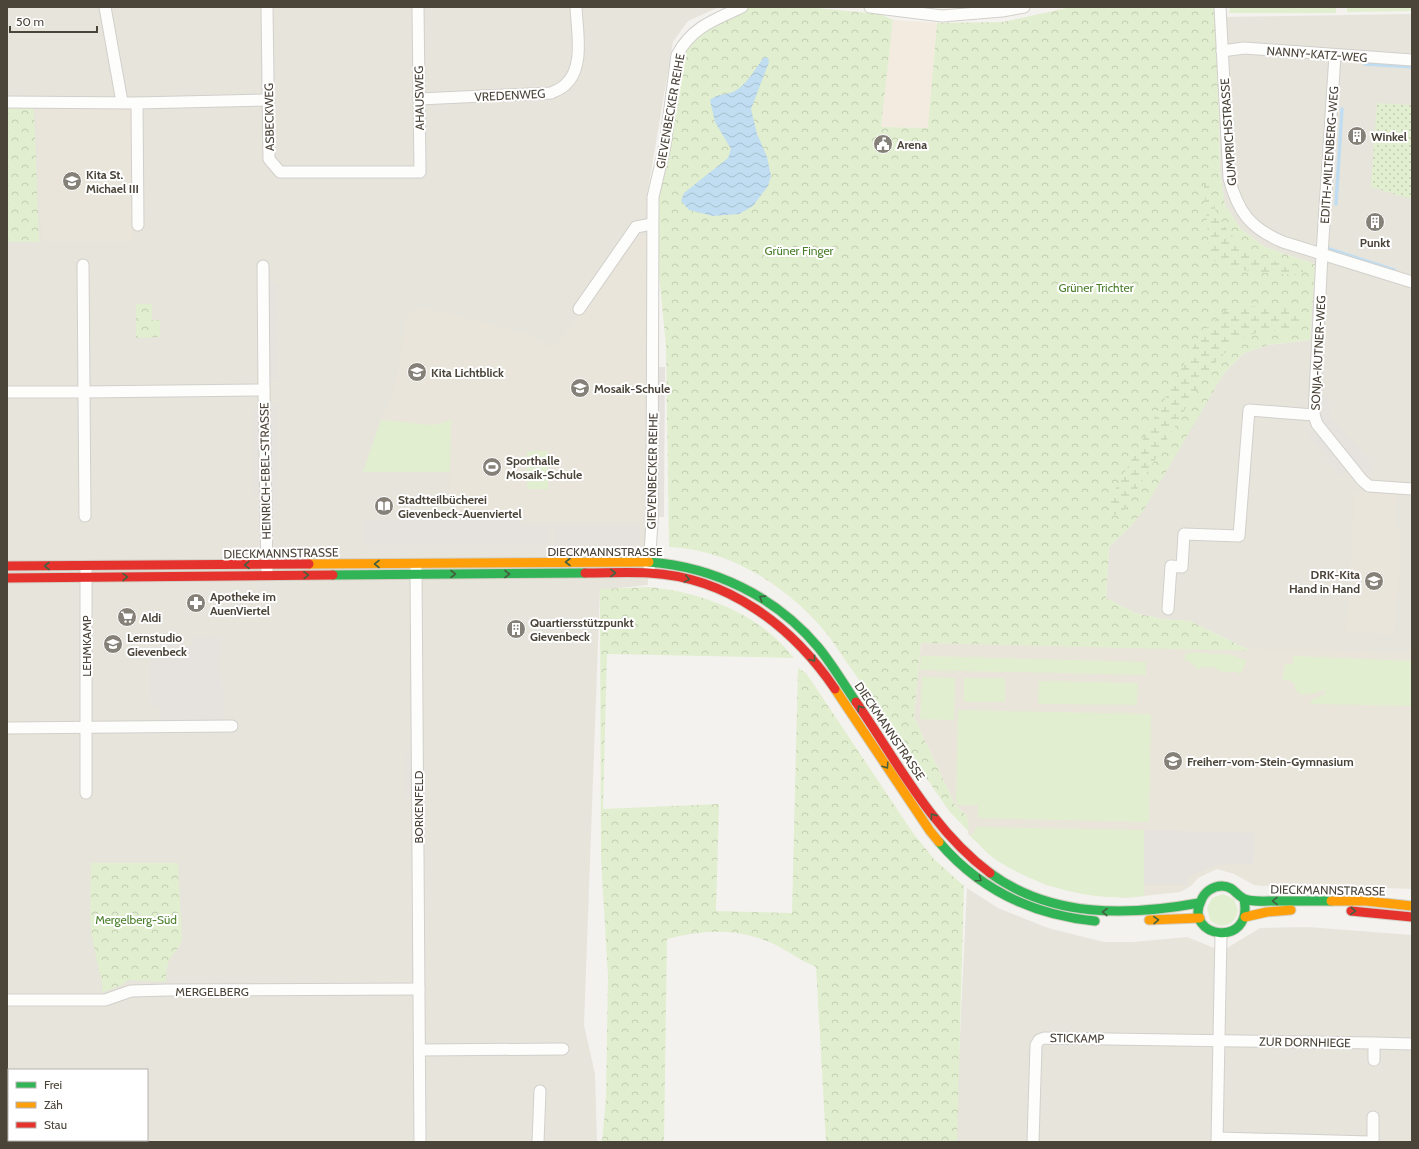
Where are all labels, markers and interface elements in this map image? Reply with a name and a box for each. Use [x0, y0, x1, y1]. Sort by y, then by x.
scale bar [10, 8, 97, 34]
text: 50 m [16, 14, 44, 29]
street label: NANNY-KATZ-WEG [1266, 43, 1368, 65]
street label: GIEVENBECKER REIHE [652, 52, 688, 170]
street label: AHAUSWEG [411, 66, 427, 130]
street label: GUMPRICHSTRASSE [1217, 77, 1239, 186]
street label: ASBECKWEG [261, 83, 277, 151]
street label: VREDENWEG [474, 86, 546, 104]
street label: EDITH-MILTENBERG-WEG [1317, 86, 1341, 224]
building icon: Winkel [1346, 125, 1368, 147]
place label: Winkel [1371, 129, 1407, 144]
public building icon: Arena [872, 133, 894, 155]
place label: Arena [897, 137, 927, 152]
place label: Kita St. Michael III [86, 167, 139, 196]
school or university icon: Kita St. Michael III [61, 170, 83, 192]
building icon: Punkt [1364, 211, 1386, 233]
place label: Punkt [1360, 235, 1390, 250]
park label: Grüner Finger [765, 243, 834, 258]
park label: Grüner Trichter [1059, 280, 1134, 295]
street label: SONJA-KUTNER-WEG [1307, 295, 1329, 411]
school or university icon: Kita Lichtblick [406, 361, 428, 383]
place label: Kita Lichtblick [431, 365, 504, 380]
school or university icon: Mosaik-Schule [569, 377, 591, 399]
place label: Mosaik-Schule [594, 381, 670, 396]
street label: HEINRICH-EBEL-STRASSE [256, 402, 274, 540]
street label: GIEVENBECKER REIHE [643, 412, 661, 529]
place label: Sporthalle Mosaik-Schule [506, 453, 582, 482]
sports icon: Sporthalle Mosaik-Schule [481, 456, 503, 478]
place label: Stadtteilbücherei Gievenbeck-Auenviertel [398, 492, 522, 521]
library icon: Stadtteilbücherei Gievenbeck-Auenviertel [373, 495, 395, 517]
street label: DIECKMANNSTRASSE [223, 544, 339, 562]
street label: DIECKMANNSTRASSE [547, 544, 663, 559]
one-way arrow [565, 558, 571, 567]
one-way arrow [374, 560, 380, 568]
one-way arrow [244, 561, 250, 569]
one-way arrow [44, 562, 50, 570]
place label: DRK-Kita Hand in Hand [1289, 567, 1360, 596]
one-way arrow [610, 569, 616, 577]
one-way arrow [450, 570, 456, 578]
one-way arrow [504, 570, 510, 578]
school or university icon: DRK-Kita Hand in Hand [1363, 570, 1385, 592]
one-way arrow [303, 571, 309, 579]
one-way arrow [122, 573, 128, 581]
one-way arrow [684, 574, 691, 582]
place label: Apotheke im AuenViertel [210, 589, 276, 618]
pharmacy icon: Apotheke im AuenViertel [185, 592, 207, 614]
one-way arrow [759, 595, 766, 603]
supermarket icon: Aldi [116, 606, 138, 628]
place label: Aldi [141, 610, 161, 625]
street label: LEHMKAMP [79, 615, 94, 677]
place label: Quartiersstützpunkt Gievenbeck [530, 615, 634, 644]
building icon: Quartiersstützpunkt Gievenbeck [505, 618, 527, 640]
place label: Lernstudio Gievenbeck [127, 630, 187, 659]
school or university icon: Lernstudio Gievenbeck [102, 633, 124, 655]
one-way arrow [808, 654, 815, 661]
street label: DIECKMANNSTRASSE [852, 679, 929, 783]
one-way arrow [857, 705, 865, 712]
school or university icon: Freiherr-vom-Stein-Gymnasium [1162, 750, 1184, 772]
place label: Freiherr-vom-Stein-Gymnasium [1187, 754, 1354, 769]
one-way arrow [881, 762, 889, 769]
street label: BORKENFELD [411, 770, 426, 844]
one-way arrow [931, 813, 938, 820]
one-way arrow [975, 874, 982, 881]
street label: DIECKMANNSTRASSE [1270, 881, 1386, 899]
one-way arrow [1272, 897, 1278, 905]
one-way arrow [1350, 906, 1356, 915]
one-way arrow [1102, 908, 1108, 916]
park label: Mergelberg-Süd [95, 912, 177, 927]
one-way arrow [1153, 916, 1159, 924]
street label: MERGELBERG [175, 984, 249, 999]
street label: STICKAMP [1050, 1030, 1105, 1046]
street label: ZUR DORNHIEGE [1259, 1034, 1351, 1050]
legend [8, 1069, 148, 1141]
text: Frei [44, 1077, 62, 1092]
text: Zäh [44, 1097, 63, 1112]
text: Stau [44, 1117, 67, 1132]

